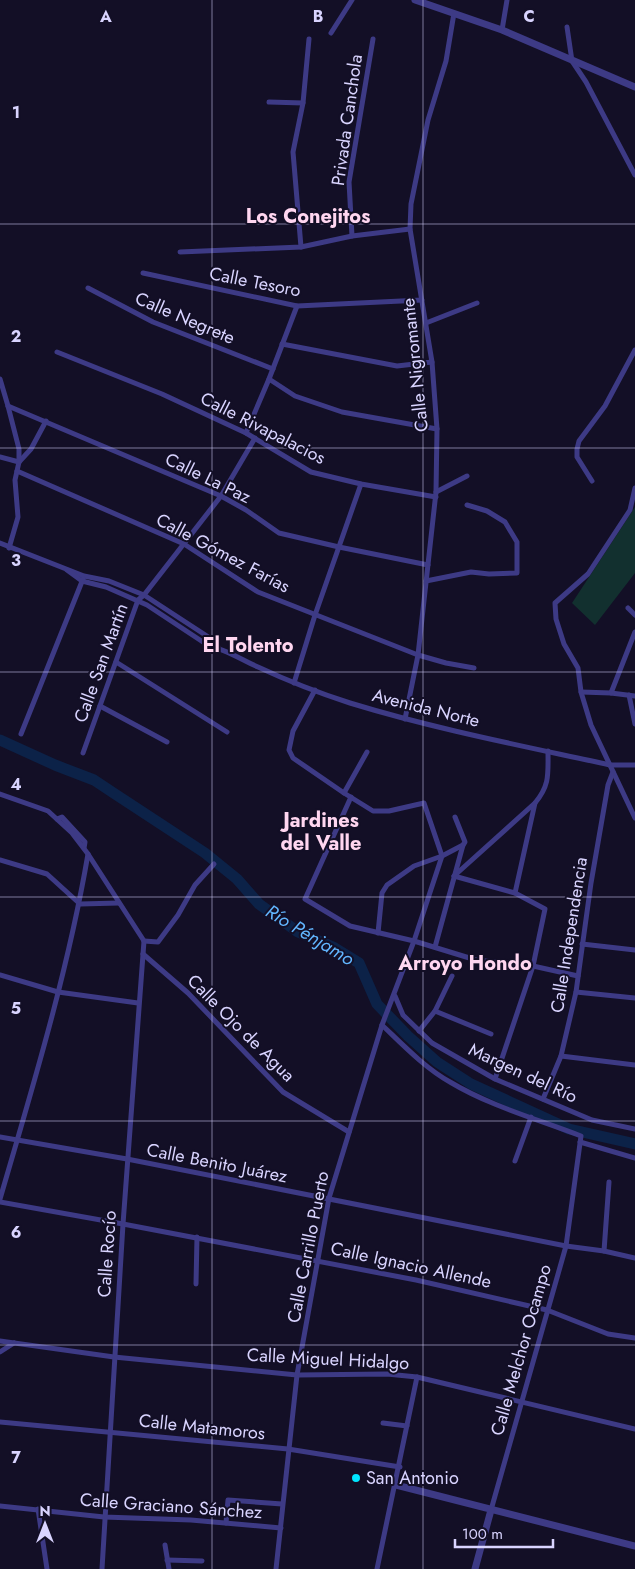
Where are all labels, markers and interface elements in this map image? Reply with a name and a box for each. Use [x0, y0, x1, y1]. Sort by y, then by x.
text: A [99, 5, 112, 28]
text: B [313, 5, 323, 28]
text: C [523, 5, 535, 28]
street label: Privada Canchola [325, 53, 369, 187]
text: 1 [12, 101, 20, 124]
district label: Los Conejitos [246, 202, 370, 231]
street label: Calle Tesoro [207, 260, 303, 304]
street label: Calle Negrete [131, 285, 239, 351]
street label: Calle Nigromante [395, 297, 435, 433]
text: 2 [11, 325, 21, 348]
street label: Calle Rivapalacios [196, 385, 330, 471]
street label: Calle La Paz [161, 446, 256, 510]
street label: Calle Gómez Farías [151, 507, 295, 599]
text: 3 [11, 549, 21, 572]
street label: Calle San Martín [67, 600, 135, 726]
district label: El Tolento [203, 631, 294, 660]
street label: Avenida Norte [370, 682, 482, 734]
text: 4 [10, 773, 22, 796]
district label: Jardines del Valle [279, 806, 361, 858]
street label: Calle Independencia [544, 855, 594, 1015]
water label: Río Pénjamo [261, 898, 359, 972]
district label: Arroyo Hondo [397, 949, 532, 978]
street label: Calle Ojo de Agua [181, 968, 301, 1088]
text: 5 [11, 997, 21, 1020]
street label: Margen del Río [464, 1036, 582, 1110]
street label: Calle Benito Juárez [145, 1137, 290, 1190]
street label: Calle Carrillo Puerto [281, 1169, 335, 1325]
street label: Calle Rocío [91, 1210, 123, 1298]
text: 6 [11, 1221, 21, 1244]
street label: Calle Ignacio Allende [328, 1235, 494, 1295]
street label: Calle Melchor Ocampo [484, 1261, 558, 1439]
street label: Calle Miguel Hidalgo [246, 1342, 410, 1376]
street label: Calle Matamoros [137, 1407, 267, 1447]
text: 7 [11, 1446, 21, 1469]
place label: San Antonio [366, 1465, 459, 1491]
marker: San Antonio [350, 1472, 362, 1484]
street label: Calle Graciano Sánchez [79, 1487, 264, 1525]
north arrow [20, 1499, 70, 1549]
text: N [39, 1501, 51, 1521]
scale bar [455, 1516, 552, 1548]
text: 100 m [462, 1523, 503, 1545]

